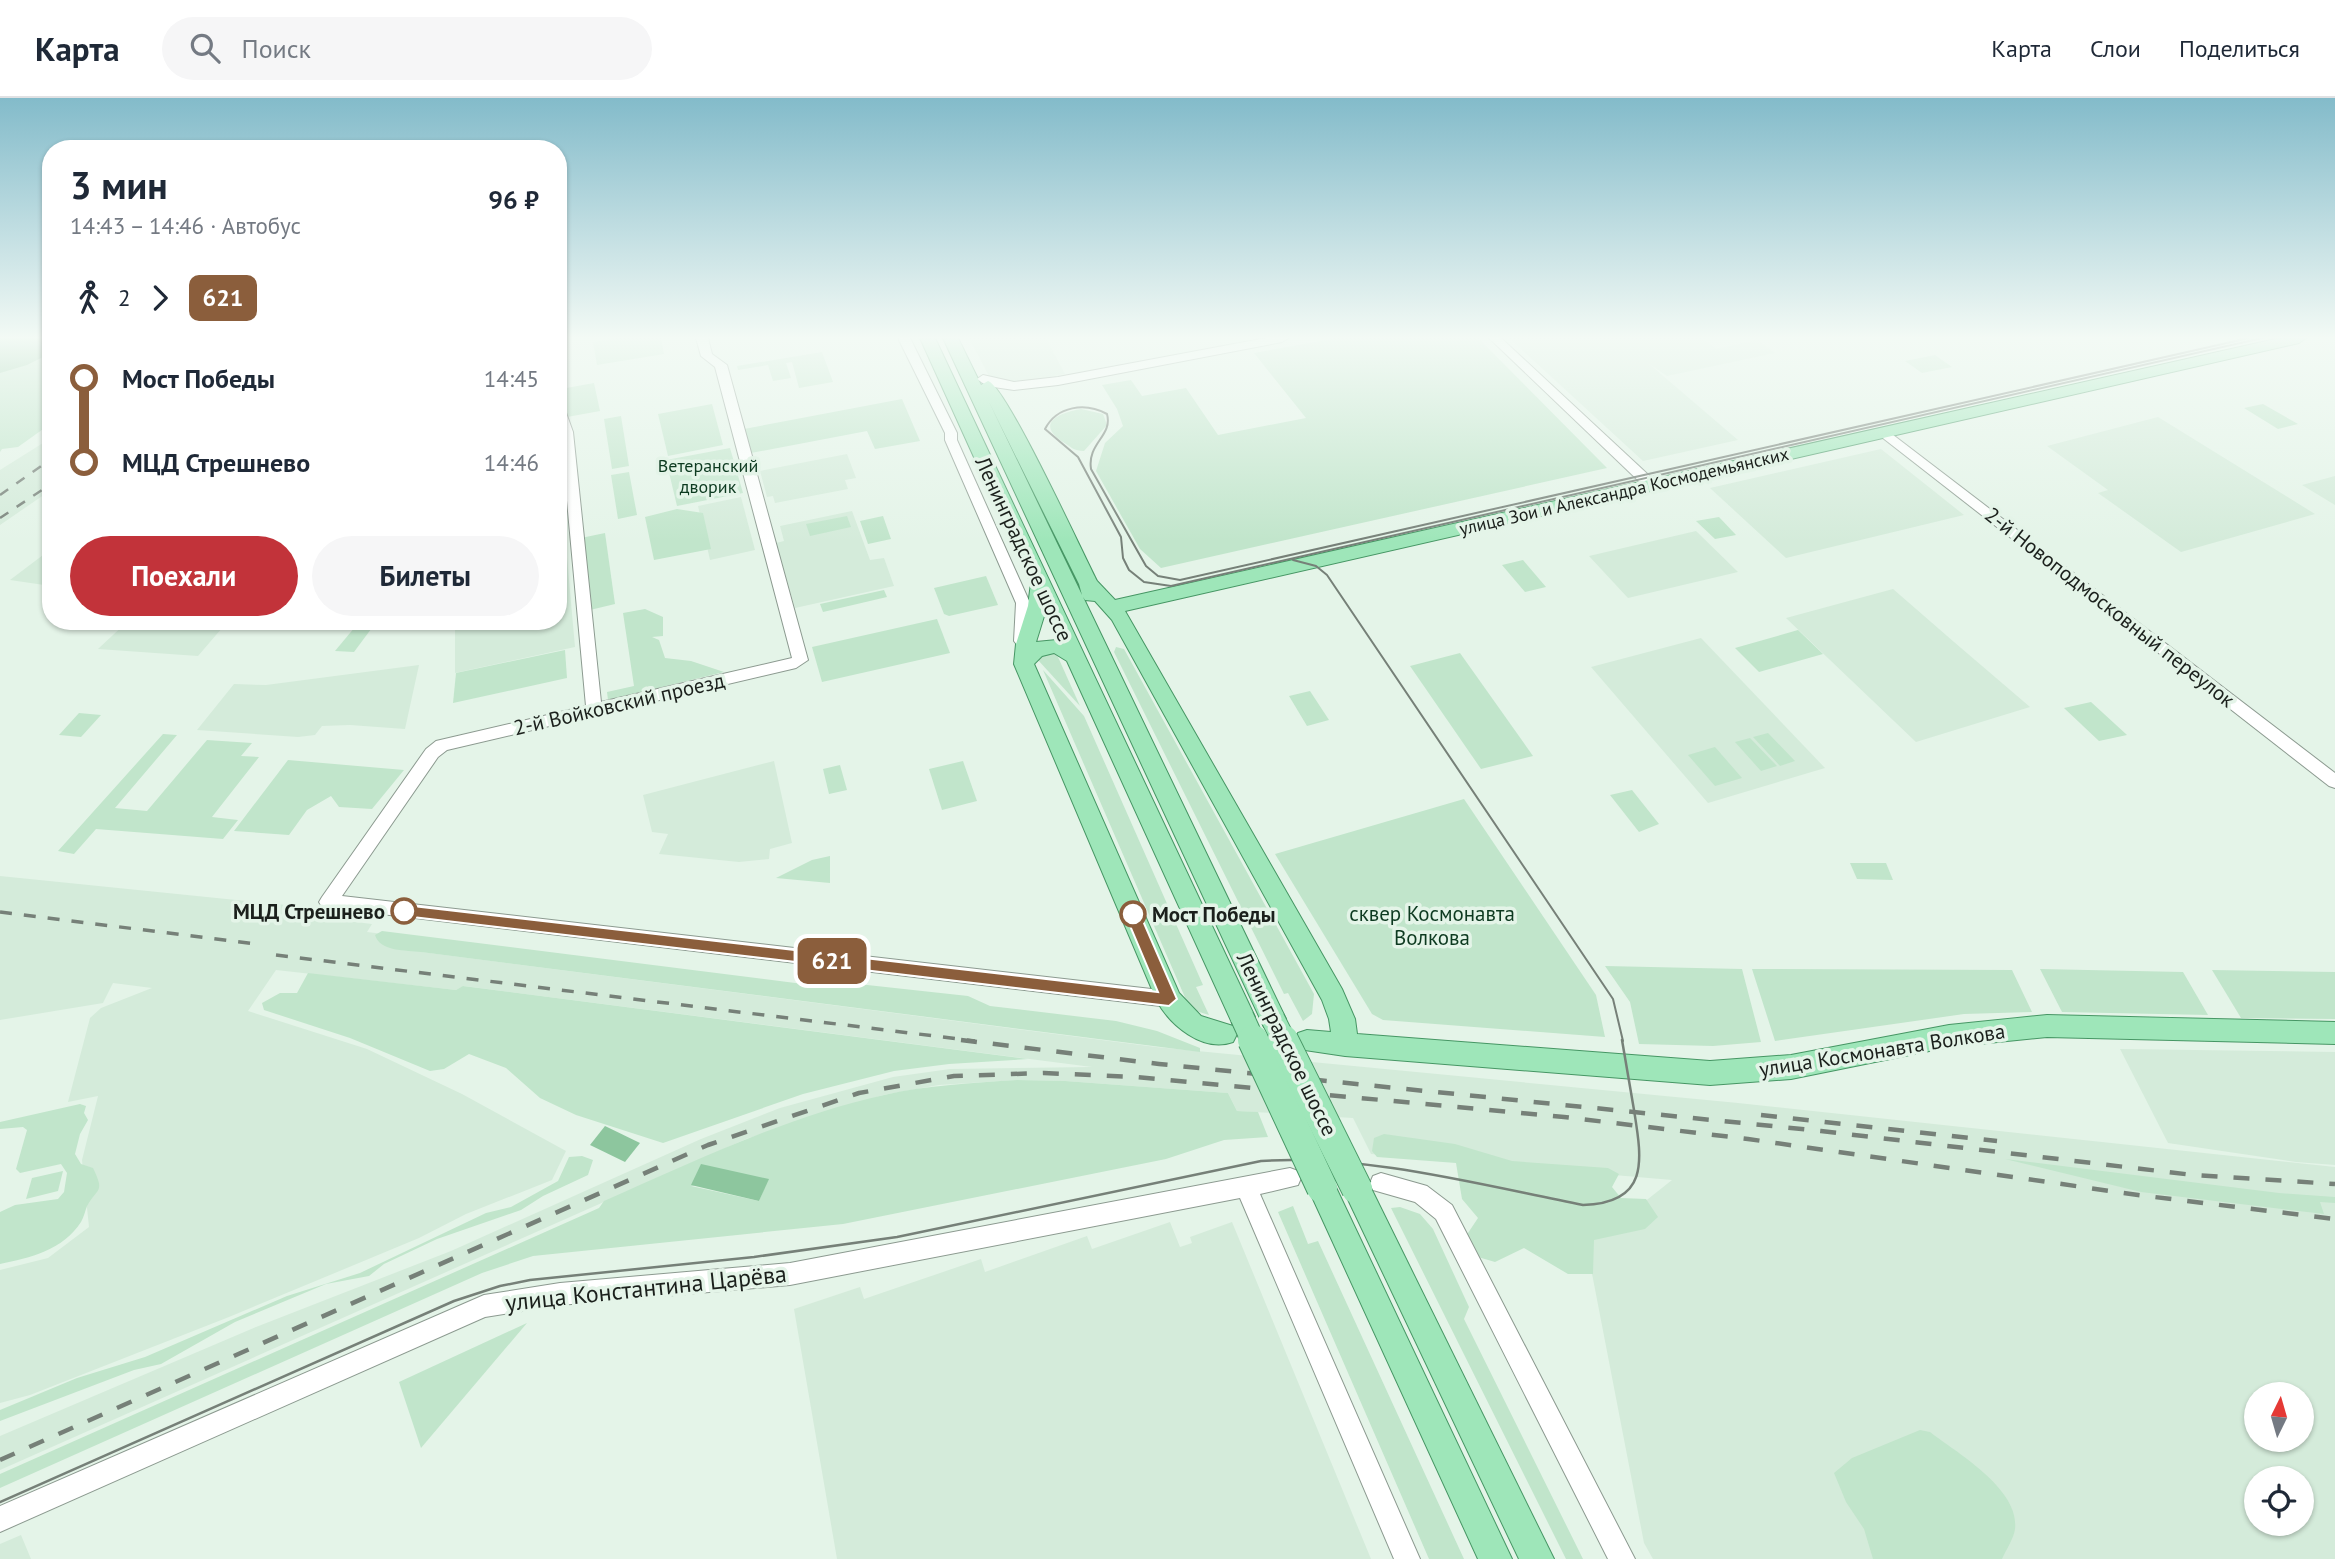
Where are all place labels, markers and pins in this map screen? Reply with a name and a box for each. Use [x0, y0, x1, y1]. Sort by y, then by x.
place label: МЦД Стрешнево [233, 898, 385, 925]
marker: МЦД Стрешнево [391, 898, 417, 924]
marker: Мост Победы [1120, 901, 1146, 927]
place label: Мост Победы [1152, 901, 1276, 928]

